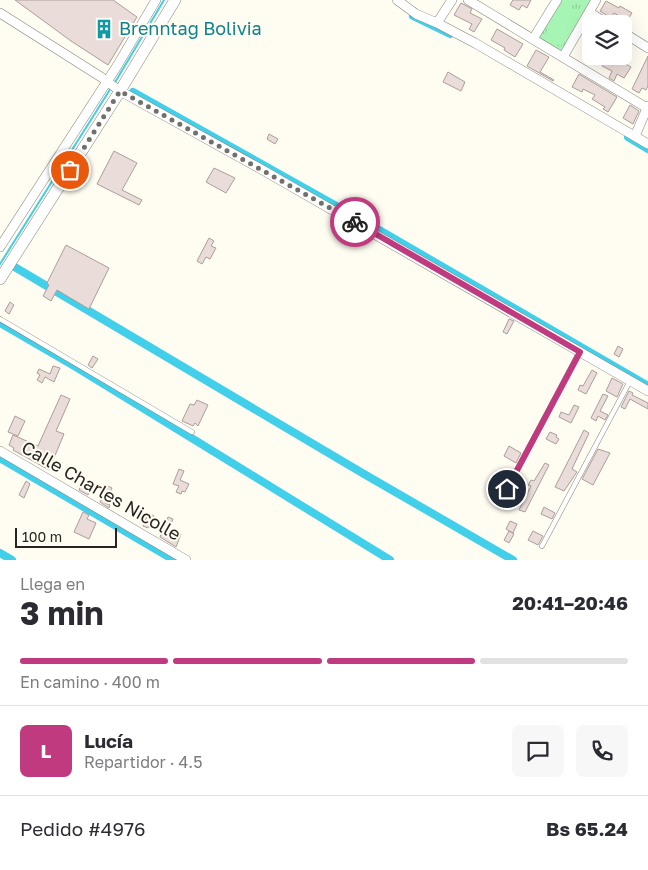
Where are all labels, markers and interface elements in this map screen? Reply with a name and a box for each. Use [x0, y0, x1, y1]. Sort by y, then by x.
map controls [582, 15, 632, 65]
button: layers [582, 15, 632, 65]
place label: Brenntag Bolivia [119, 17, 262, 39]
building icon: Brenntag Bolivia [93, 18, 115, 40]
pin [49, 149, 91, 191]
icon: bag [56, 156, 84, 184]
courier [330, 197, 380, 247]
icon: bike [341, 208, 369, 236]
street label: Calle Charles Nicolle [18, 436, 185, 545]
pin [486, 468, 528, 510]
icon: home [493, 475, 521, 503]
scale bar [15, 525, 118, 548]
text: 100 m [22, 528, 62, 545]
text: Llega en [20, 574, 85, 594]
text: 20:41–20:46 [512, 591, 628, 614]
text: 3 min [20, 594, 104, 632]
text: En camino · 400 m [20, 672, 160, 692]
button: chat [512, 725, 564, 777]
button: phone [576, 725, 628, 777]
text: Lucía [84, 729, 133, 752]
text: L [41, 739, 51, 762]
text: Repartidor · 4.5 [84, 752, 202, 772]
text: Pedido #4976 [20, 817, 145, 840]
text: Bs 65.24 [546, 817, 628, 840]

